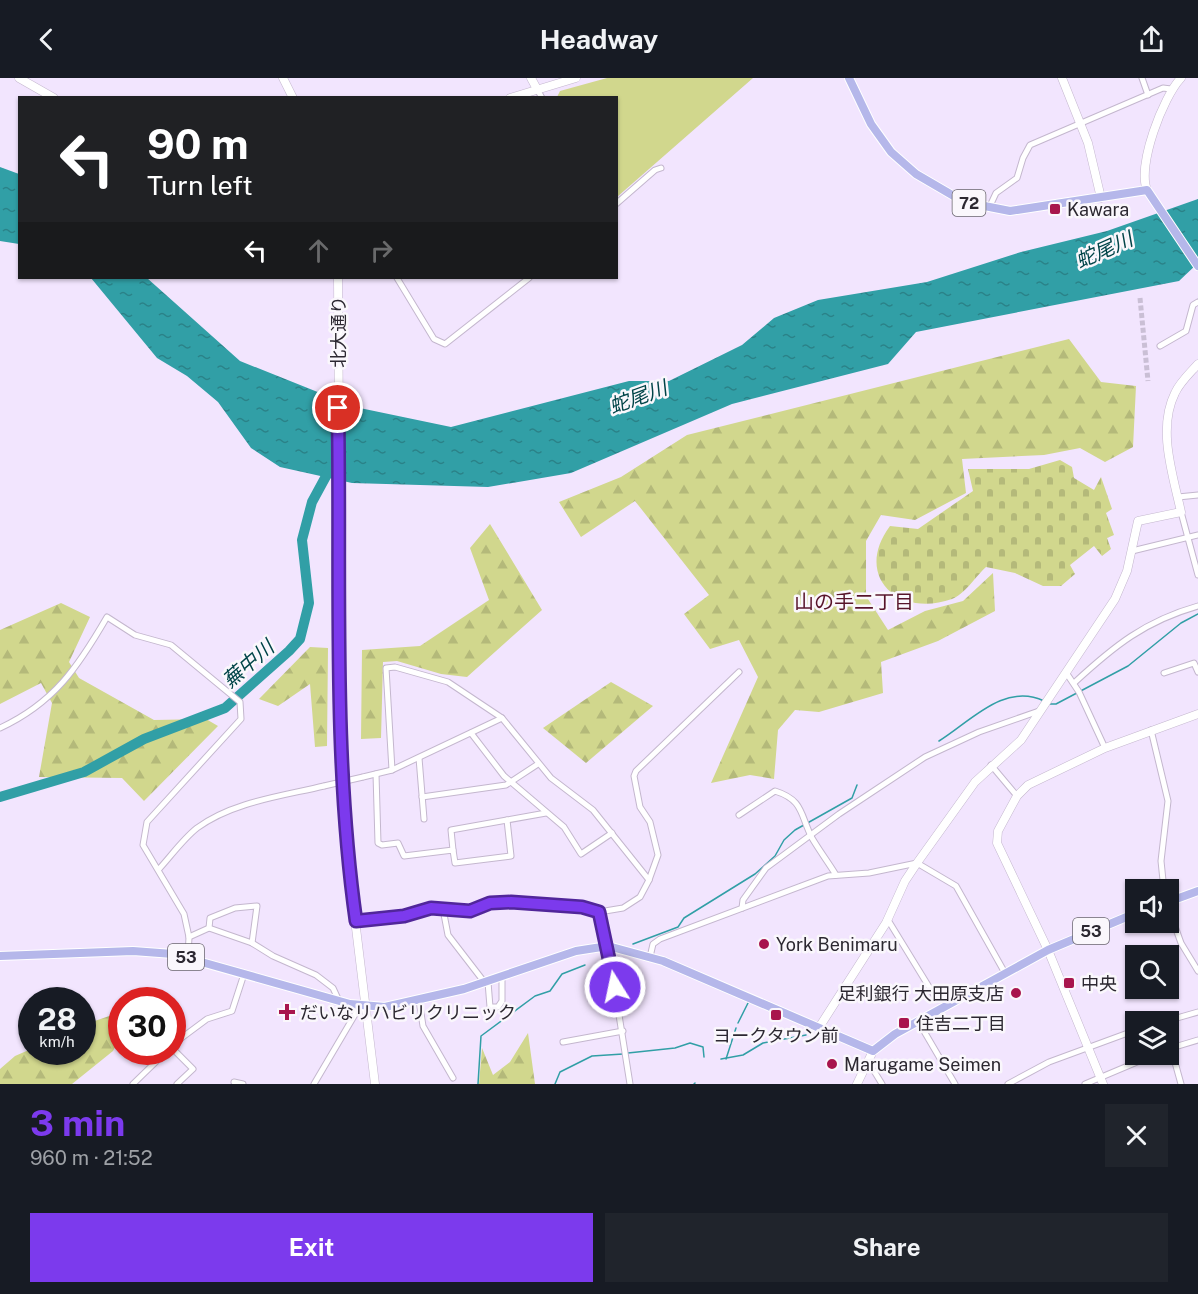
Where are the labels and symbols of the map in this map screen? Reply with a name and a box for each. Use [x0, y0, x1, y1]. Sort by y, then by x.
road number: 72 [952, 190, 986, 216]
place label: Kawara [1067, 199, 1129, 220]
marker: Kawara [1048, 202, 1062, 216]
water label: 蛇尾川 [1072, 226, 1138, 273]
street label: 北大通り [328, 296, 349, 368]
water label: 蛇尾川 [606, 375, 672, 419]
pin [312, 382, 363, 433]
district label: 山の手二丁目 [794, 590, 914, 614]
water label: 蕪中川 [217, 634, 280, 693]
road number: 53 [1073, 918, 1109, 944]
place label: York Benimaru [776, 934, 898, 955]
marker: York Benimaru [757, 937, 771, 951]
road number: 53 [168, 944, 204, 970]
position arrow [583, 955, 647, 1019]
place label: 中央 [1081, 973, 1117, 994]
marker: 中央 [1062, 976, 1076, 990]
place label: 足利銀行 大田原支店 [838, 983, 1004, 1004]
marker: 足利銀行 大田原支店 [1009, 986, 1023, 1000]
speed limit sign: 30 [108, 987, 186, 1065]
place label: だいなリハビリクリニック [300, 1002, 516, 1023]
marker: だいなリハビリクリニック [278, 1003, 296, 1021]
marker: ヨークタウン前 [769, 1008, 783, 1022]
place label: 住吉二丁目 [916, 1013, 1006, 1034]
marker: 住吉二丁目 [897, 1016, 911, 1030]
place label: ヨークタウン前 [713, 1025, 839, 1046]
place label: Marugame Seimen [844, 1054, 1001, 1075]
marker: Marugame Seimen [825, 1057, 839, 1071]

